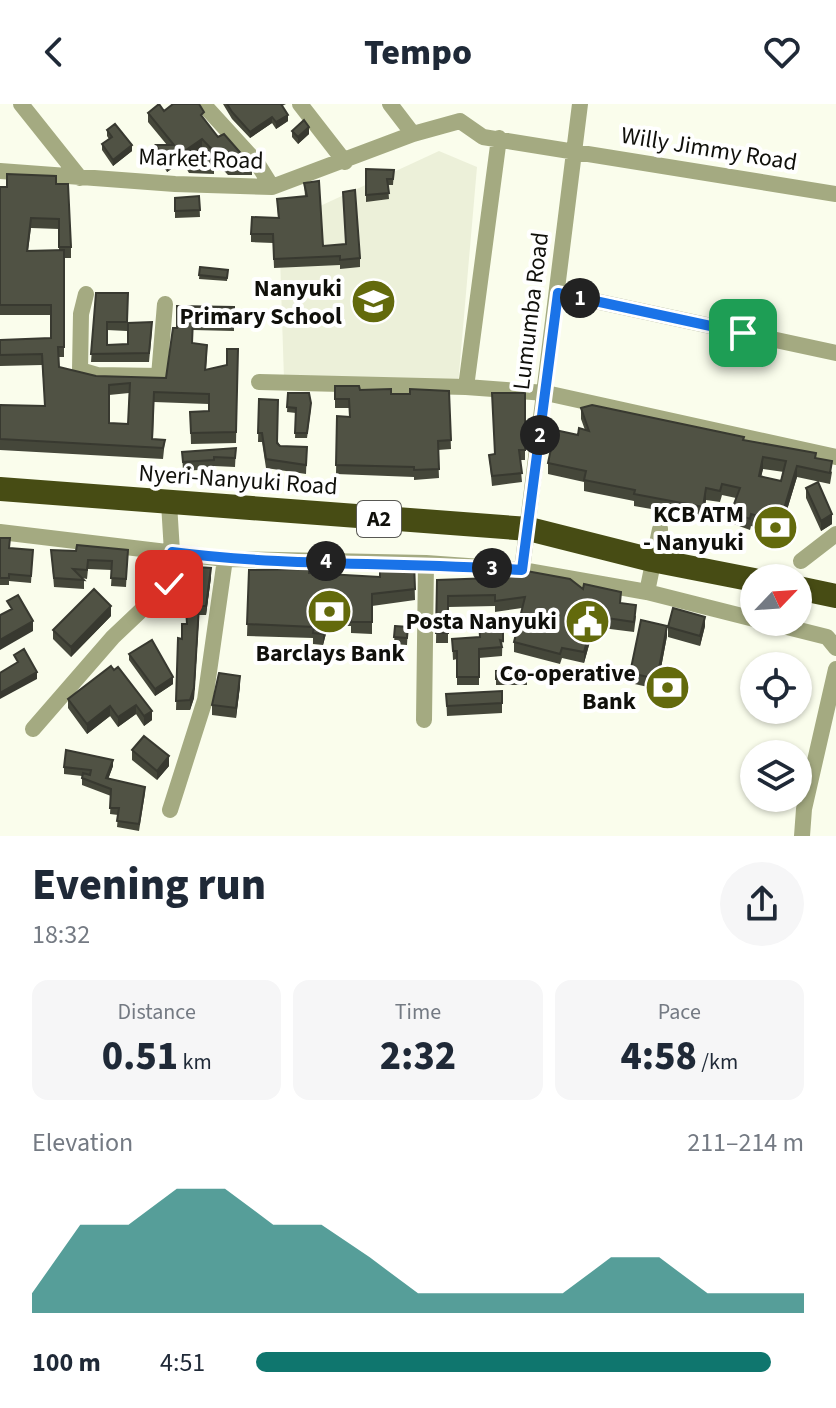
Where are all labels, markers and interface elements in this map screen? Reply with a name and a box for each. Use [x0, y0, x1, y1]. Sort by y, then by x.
text: Tempo [364, 27, 472, 78]
icon: back [32, 30, 76, 74]
icon: heart [760, 30, 804, 74]
street label: Willy Jimmy Road [618, 118, 800, 180]
street label: Market Road [138, 139, 264, 179]
street label: Lumumba Road [504, 230, 558, 392]
place label: Nanyuki Primary School [179, 271, 342, 334]
school or university icon: Nanyuki Primary School [349, 278, 397, 326]
pin: 1 [560, 278, 600, 318]
text: 1 [574, 282, 586, 314]
pin [709, 299, 777, 367]
icon: arrive [721, 311, 765, 355]
pin: 2 [520, 415, 560, 455]
text: 2 [534, 419, 546, 451]
street label: Nyeri-Nanyuki Road [137, 456, 339, 504]
place label: KCB ATM - Nanyuki [643, 497, 744, 560]
road number: A2 [357, 501, 401, 537]
bank icon: KCB ATM - Nanyuki [751, 504, 799, 552]
pin: 4 [306, 541, 346, 581]
text: 4 [320, 545, 332, 577]
pin: 3 [472, 548, 512, 588]
pin [135, 550, 203, 618]
text: 3 [486, 552, 498, 584]
icon: check [147, 562, 191, 606]
north arrow [740, 564, 812, 636]
map controls [740, 564, 812, 812]
bank icon: Barclays Bank [306, 587, 354, 635]
public building icon: Posta Nanyuki [564, 597, 612, 645]
place label: Posta Nanyuki [405, 604, 557, 639]
place label: Barclays Bank [255, 636, 405, 671]
button: locate [740, 652, 812, 724]
place label: Co-operative Bank [500, 656, 637, 719]
bank icon: Co-operative Bank [643, 663, 691, 711]
button: layers [740, 740, 812, 812]
text: Evening run [32, 854, 266, 917]
button: share [720, 862, 804, 946]
text: 18:32 [32, 916, 90, 953]
text: Distance [118, 996, 196, 1028]
text: Time [395, 996, 441, 1028]
text: Pace [658, 996, 701, 1028]
text: 0.51 [102, 1028, 178, 1085]
text: 2:32 [380, 1028, 456, 1085]
text: 4:58 [620, 1028, 697, 1085]
text: km [178, 1046, 212, 1078]
text: /km [697, 1046, 738, 1078]
text: Elevation [32, 1124, 133, 1161]
text: 211–214 m [687, 1124, 804, 1161]
text: 100 m [32, 1344, 101, 1381]
text: 4:51 [160, 1344, 205, 1381]

